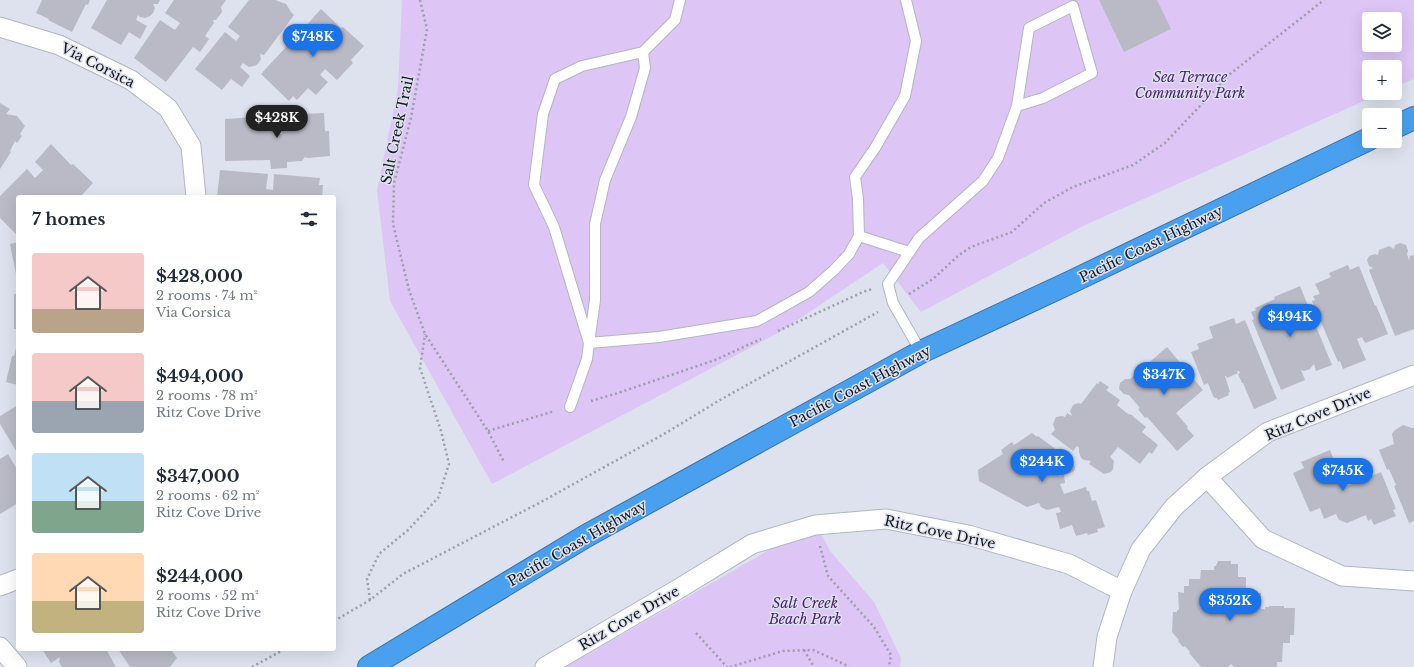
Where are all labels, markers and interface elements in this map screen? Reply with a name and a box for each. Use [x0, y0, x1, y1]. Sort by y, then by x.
map controls [1362, 12, 1402, 148]
button: layers [1362, 12, 1402, 52]
pin: $748K [285, 24, 341, 58]
text: $748K [292, 28, 334, 45]
street label: Via Corsica [57, 38, 138, 91]
button: + [1362, 60, 1402, 100]
park label: Sea Terrace Community Park [1135, 68, 1245, 102]
street label: Salt Creek Trail [377, 74, 417, 186]
pin: $428K [249, 105, 305, 139]
button: − [1362, 108, 1402, 148]
text: $428K [255, 109, 299, 126]
street label: Pacific Coast Highway [1076, 201, 1226, 287]
icon: filters [298, 208, 320, 230]
text: 7 homes [32, 209, 105, 230]
text: $428,000 [156, 266, 243, 287]
icon: home [64, 269, 112, 317]
text: 2 rooms · 74 m² [156, 287, 257, 304]
text: Via Corsica [156, 304, 231, 321]
pin: $494K [1262, 304, 1318, 338]
text: $494K [1267, 308, 1313, 325]
street label: Pacific Coast Highway [786, 341, 934, 431]
pin: $347K [1136, 362, 1192, 396]
text: $494,000 [156, 366, 244, 387]
text: $347K [1143, 366, 1185, 383]
icon: home [64, 369, 112, 417]
street label: Ritz Cove Drive [1262, 384, 1374, 444]
text: 2 rooms · 78 m² [156, 387, 258, 404]
text: Ritz Cove Drive [156, 404, 261, 421]
pin: $244K [1014, 449, 1070, 483]
text: $244K [1020, 453, 1064, 470]
pin: $745K [1315, 458, 1371, 492]
text: $745K [1322, 462, 1364, 479]
text: $347,000 [156, 466, 240, 487]
icon: home [64, 469, 112, 517]
text: 2 rooms · 62 m² [156, 487, 260, 504]
street label: Pacific Coast Highway [504, 496, 650, 590]
text: Ritz Cove Drive [156, 504, 261, 521]
street label: Ritz Cove Drive [883, 511, 997, 553]
text: $244,000 [156, 566, 243, 587]
icon: home [64, 569, 112, 617]
street label: Ritz Cove Drive [575, 582, 683, 654]
text: 2 rooms · 52 m² [156, 587, 259, 604]
pin: $352K [1202, 588, 1258, 622]
text: $352K [1208, 592, 1252, 609]
park label: Salt Creek Beach Park [768, 594, 841, 628]
text: Ritz Cove Drive [156, 604, 261, 621]

